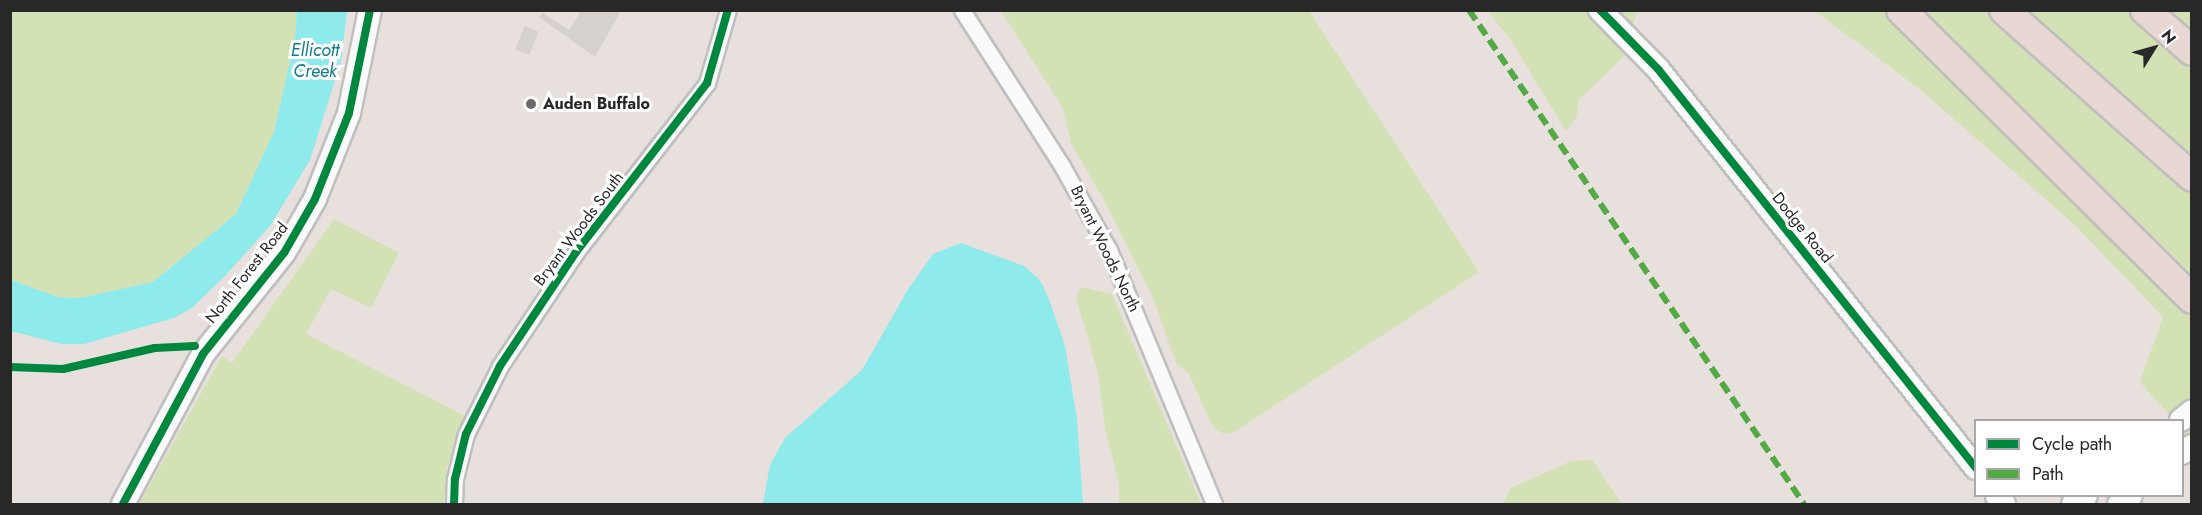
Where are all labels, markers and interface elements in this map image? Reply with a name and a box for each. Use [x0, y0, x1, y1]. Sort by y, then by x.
north arrow [2124, 18, 2184, 78]
text: N [2156, 25, 2182, 49]
water label: Ellicott Creek [291, 40, 339, 82]
place label: Auden Buffalo [543, 94, 650, 114]
marker: Auden Buffalo [524, 97, 538, 111]
street label: Bryant Woods South [530, 168, 628, 290]
street label: Bryant Woods North [1066, 183, 1144, 315]
street label: Dodge Road [1768, 189, 1836, 267]
street label: North Forest Road [202, 219, 292, 327]
legend [1974, 419, 2184, 497]
text: Cycle path [2032, 431, 2112, 457]
text: Path [2032, 461, 2064, 487]

